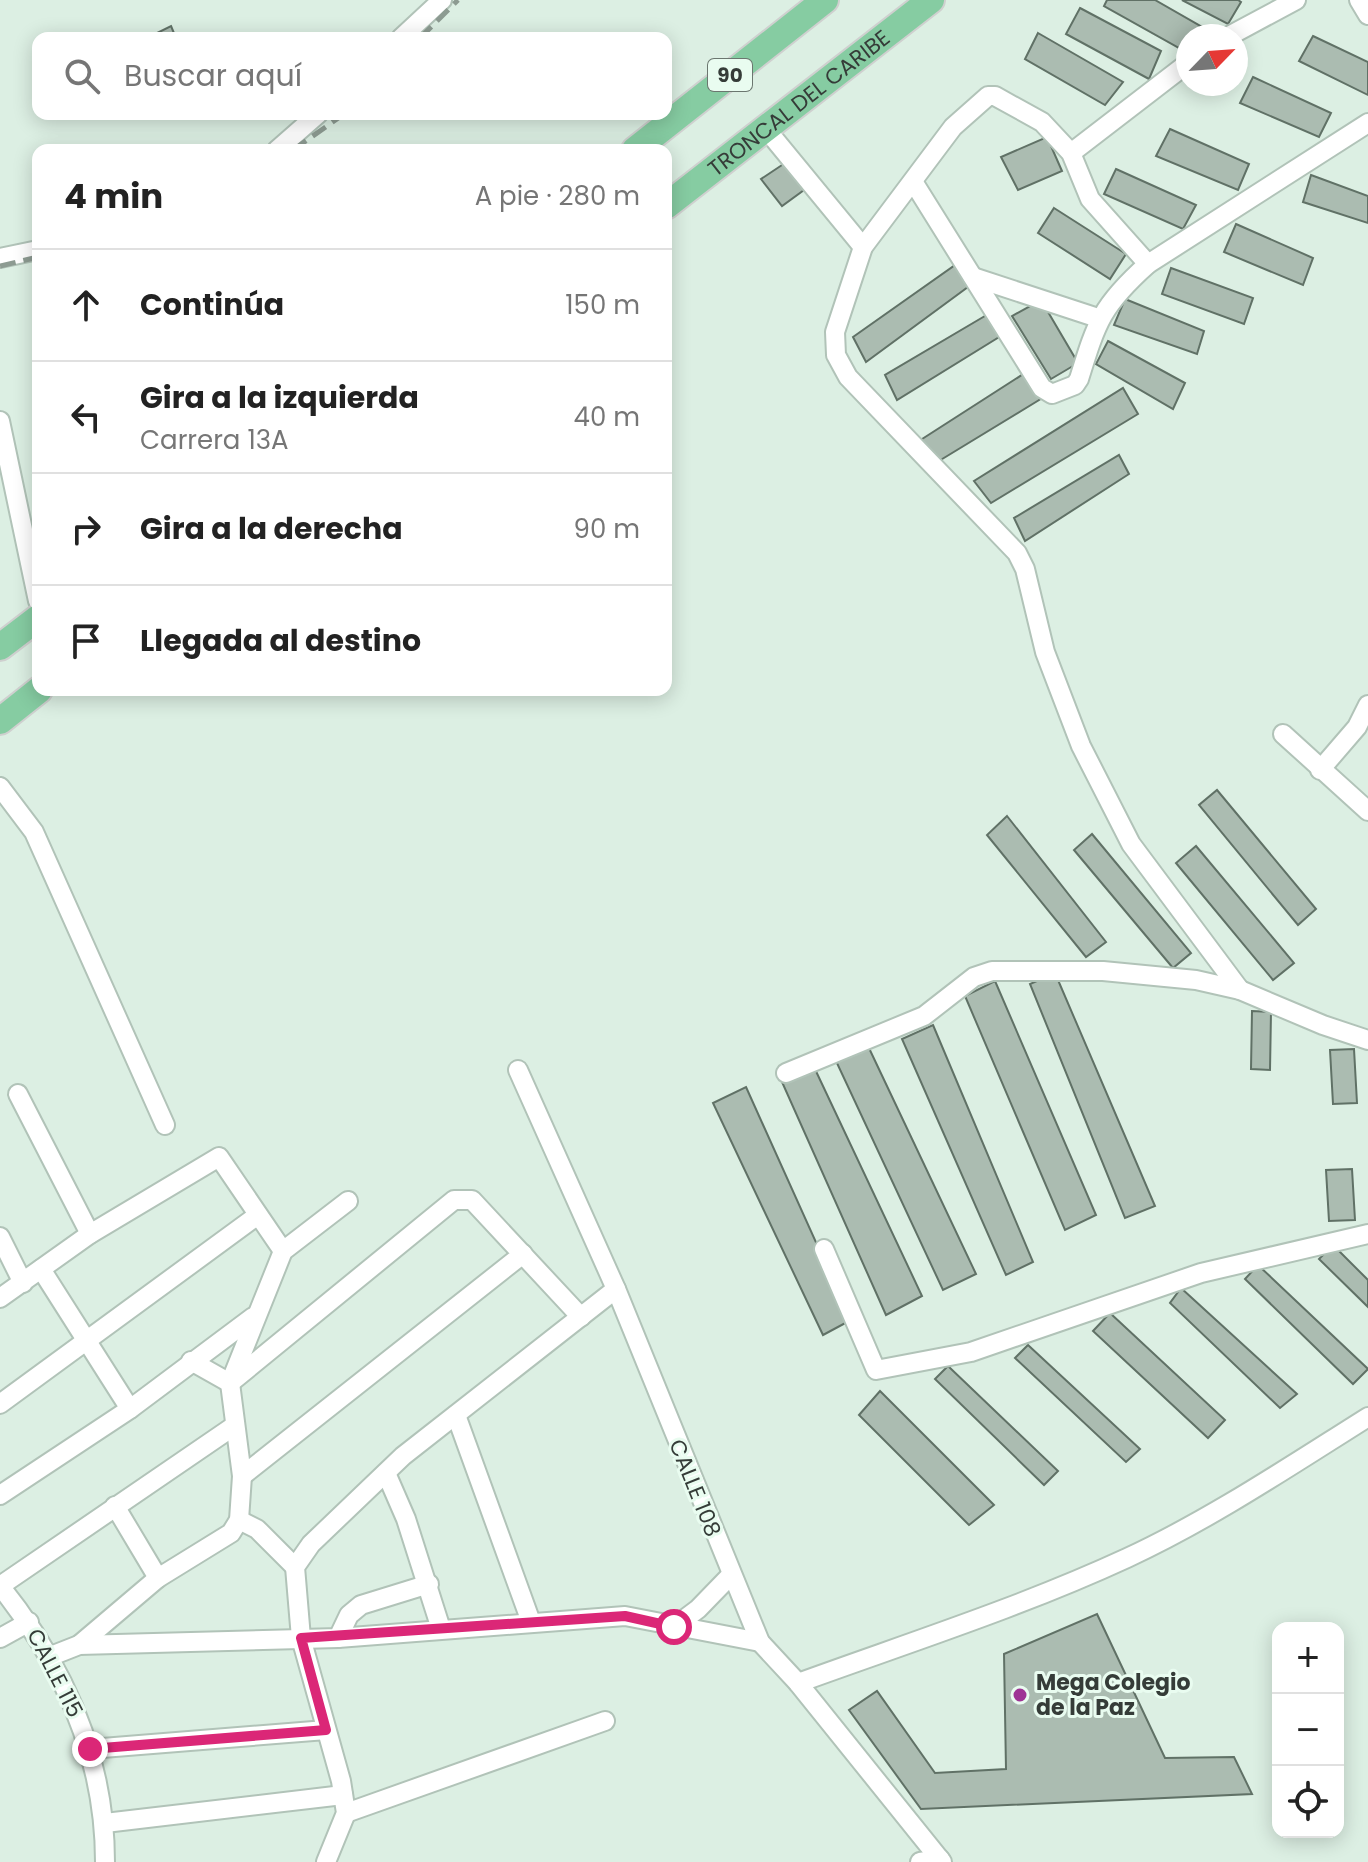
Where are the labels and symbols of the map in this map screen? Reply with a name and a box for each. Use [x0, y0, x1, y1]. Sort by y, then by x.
street label: TRONCAL DEL CARIBE [701, 22, 896, 184]
north arrow [1176, 24, 1248, 96]
road number: 90 [708, 59, 752, 91]
street label: CALLE 108 [661, 1435, 729, 1541]
route start [656, 1609, 692, 1645]
street label: CALLE 115 [19, 1623, 91, 1723]
place label: Mega Colegio de la Paz [1036, 1667, 1191, 1723]
marker: Mega Colegio de la Paz [1011, 1686, 1029, 1704]
route end [72, 1731, 108, 1767]

